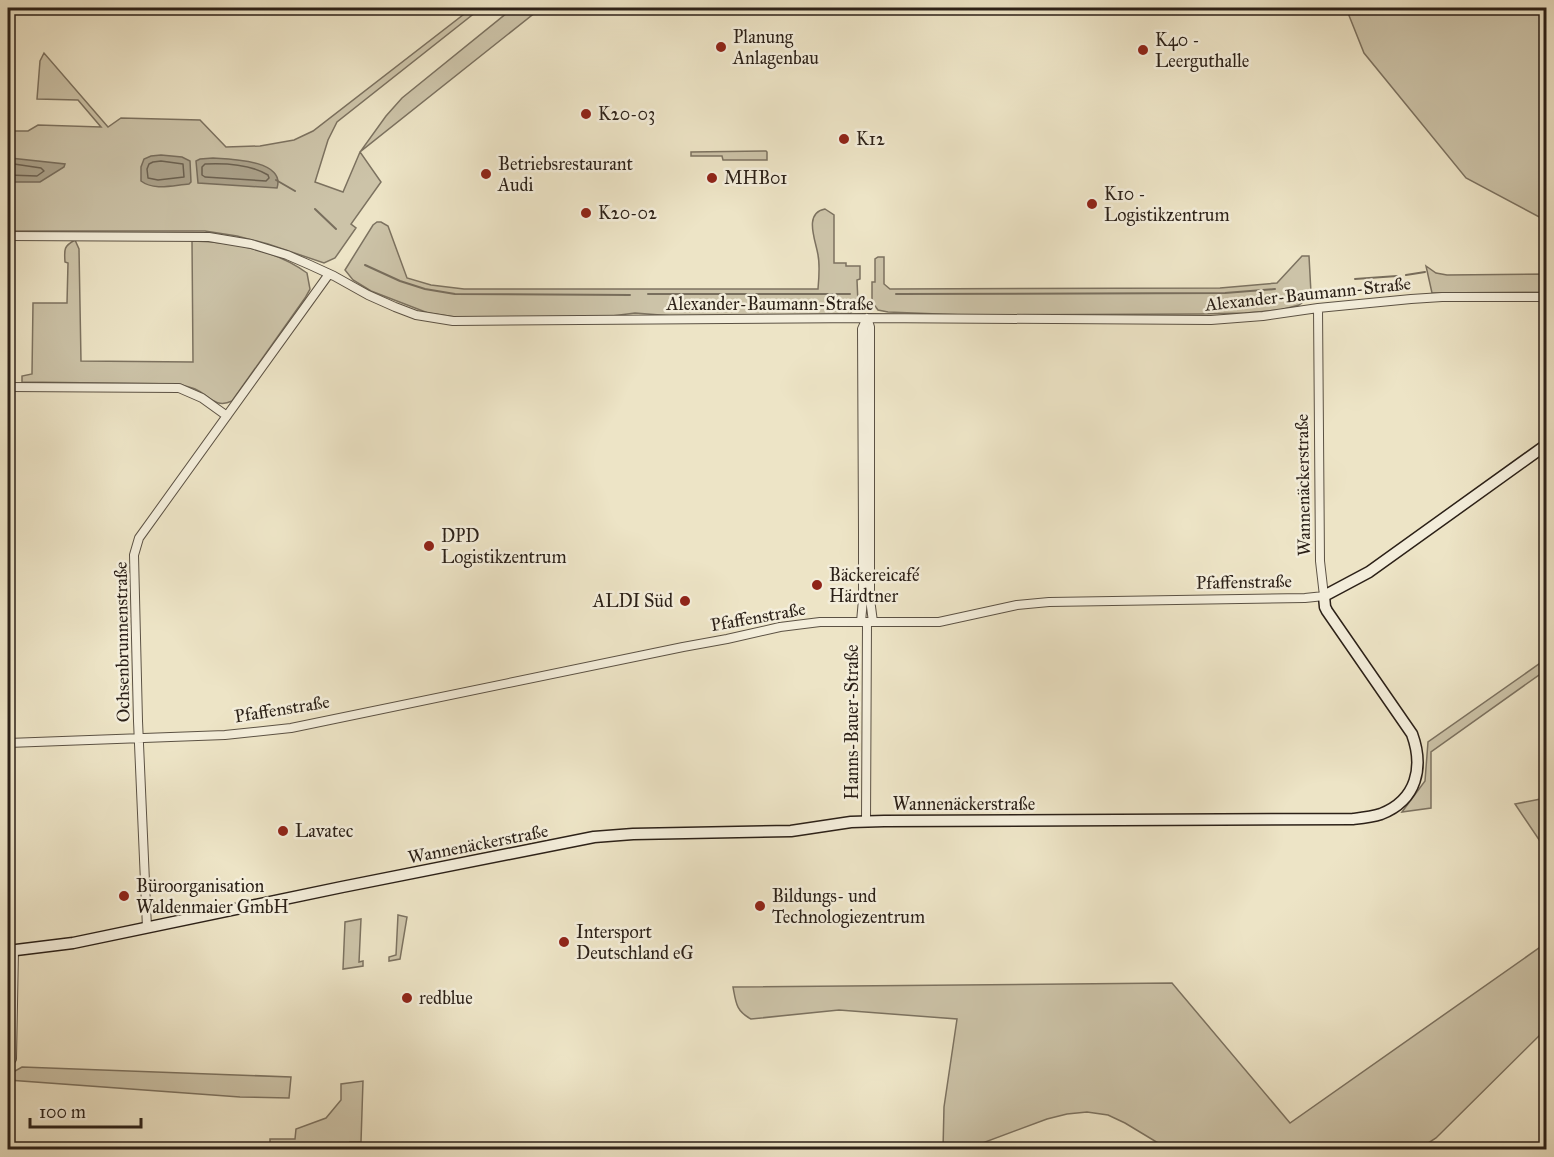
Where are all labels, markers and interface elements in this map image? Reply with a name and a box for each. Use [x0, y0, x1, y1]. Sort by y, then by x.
place label: Planung Anlagenbau [732, 26, 819, 70]
place label: K40 - Leerguthalle [1155, 29, 1249, 73]
marker: Planung Anlagenbau [714, 40, 728, 54]
marker: K40 - Leerguthalle [1136, 43, 1150, 57]
place label: K20-03 [598, 103, 655, 125]
marker: K20-03 [579, 107, 593, 121]
place label: K12 [856, 128, 885, 150]
marker: K12 [837, 132, 851, 146]
place label: Betriebsrestaurant Audi [497, 153, 633, 196]
marker: Betriebsrestaurant Audi [479, 167, 493, 181]
place label: MHB01 [724, 167, 787, 189]
marker: MHB01 [705, 171, 719, 185]
place label: K10 - Logistikzentrum [1104, 183, 1230, 227]
marker: K10 - Logistikzentrum [1085, 197, 1099, 211]
place label: K20-02 [598, 202, 657, 224]
marker: K20-02 [579, 206, 593, 220]
street label: Alexander-Baumann-Straße [1203, 272, 1412, 316]
street label: Alexander-Baumann-Straße [666, 293, 873, 315]
street label: Wannenäckerstraße [1291, 414, 1315, 556]
place label: DPD Logistikzentrum [441, 525, 567, 569]
marker: DPD Logistikzentrum [422, 539, 436, 553]
street label: Ochsenbrunnenstraße [110, 561, 134, 723]
place label: Bäckereicafé Härdtner [829, 564, 920, 607]
street label: Pfaffenstraße [1196, 570, 1292, 594]
marker: Bäckereicafé Härdtner [810, 578, 824, 592]
place label: ALDI Süd [592, 590, 673, 612]
marker: ALDI Süd [678, 594, 692, 608]
street label: Pfaffenstraße [709, 598, 807, 636]
street label: Hanns-Bauer-Straße [841, 644, 863, 800]
street label: Pfaffenstraße [233, 691, 331, 727]
street label: Wannenäckerstraße [893, 793, 1035, 815]
place label: Lavatec [295, 820, 354, 842]
street label: Wannenäckerstraße [406, 820, 550, 868]
marker: Lavatec [276, 824, 290, 838]
place label: Büroorganisation Waldenmaier GmbH [136, 875, 289, 918]
place label: Bildungs- und Technologiezentrum [772, 885, 925, 929]
marker: Büroorganisation Waldenmaier GmbH [117, 889, 131, 903]
marker: Bildungs- und Technologiezentrum [753, 899, 767, 913]
place label: Intersport Deutschland eG [576, 921, 694, 964]
marker: Intersport Deutschland eG [557, 935, 571, 949]
place label: redblue [419, 987, 473, 1009]
marker: redblue [400, 991, 414, 1005]
scale bar [30, 1091, 141, 1129]
text: 100 m [39, 1101, 86, 1123]

